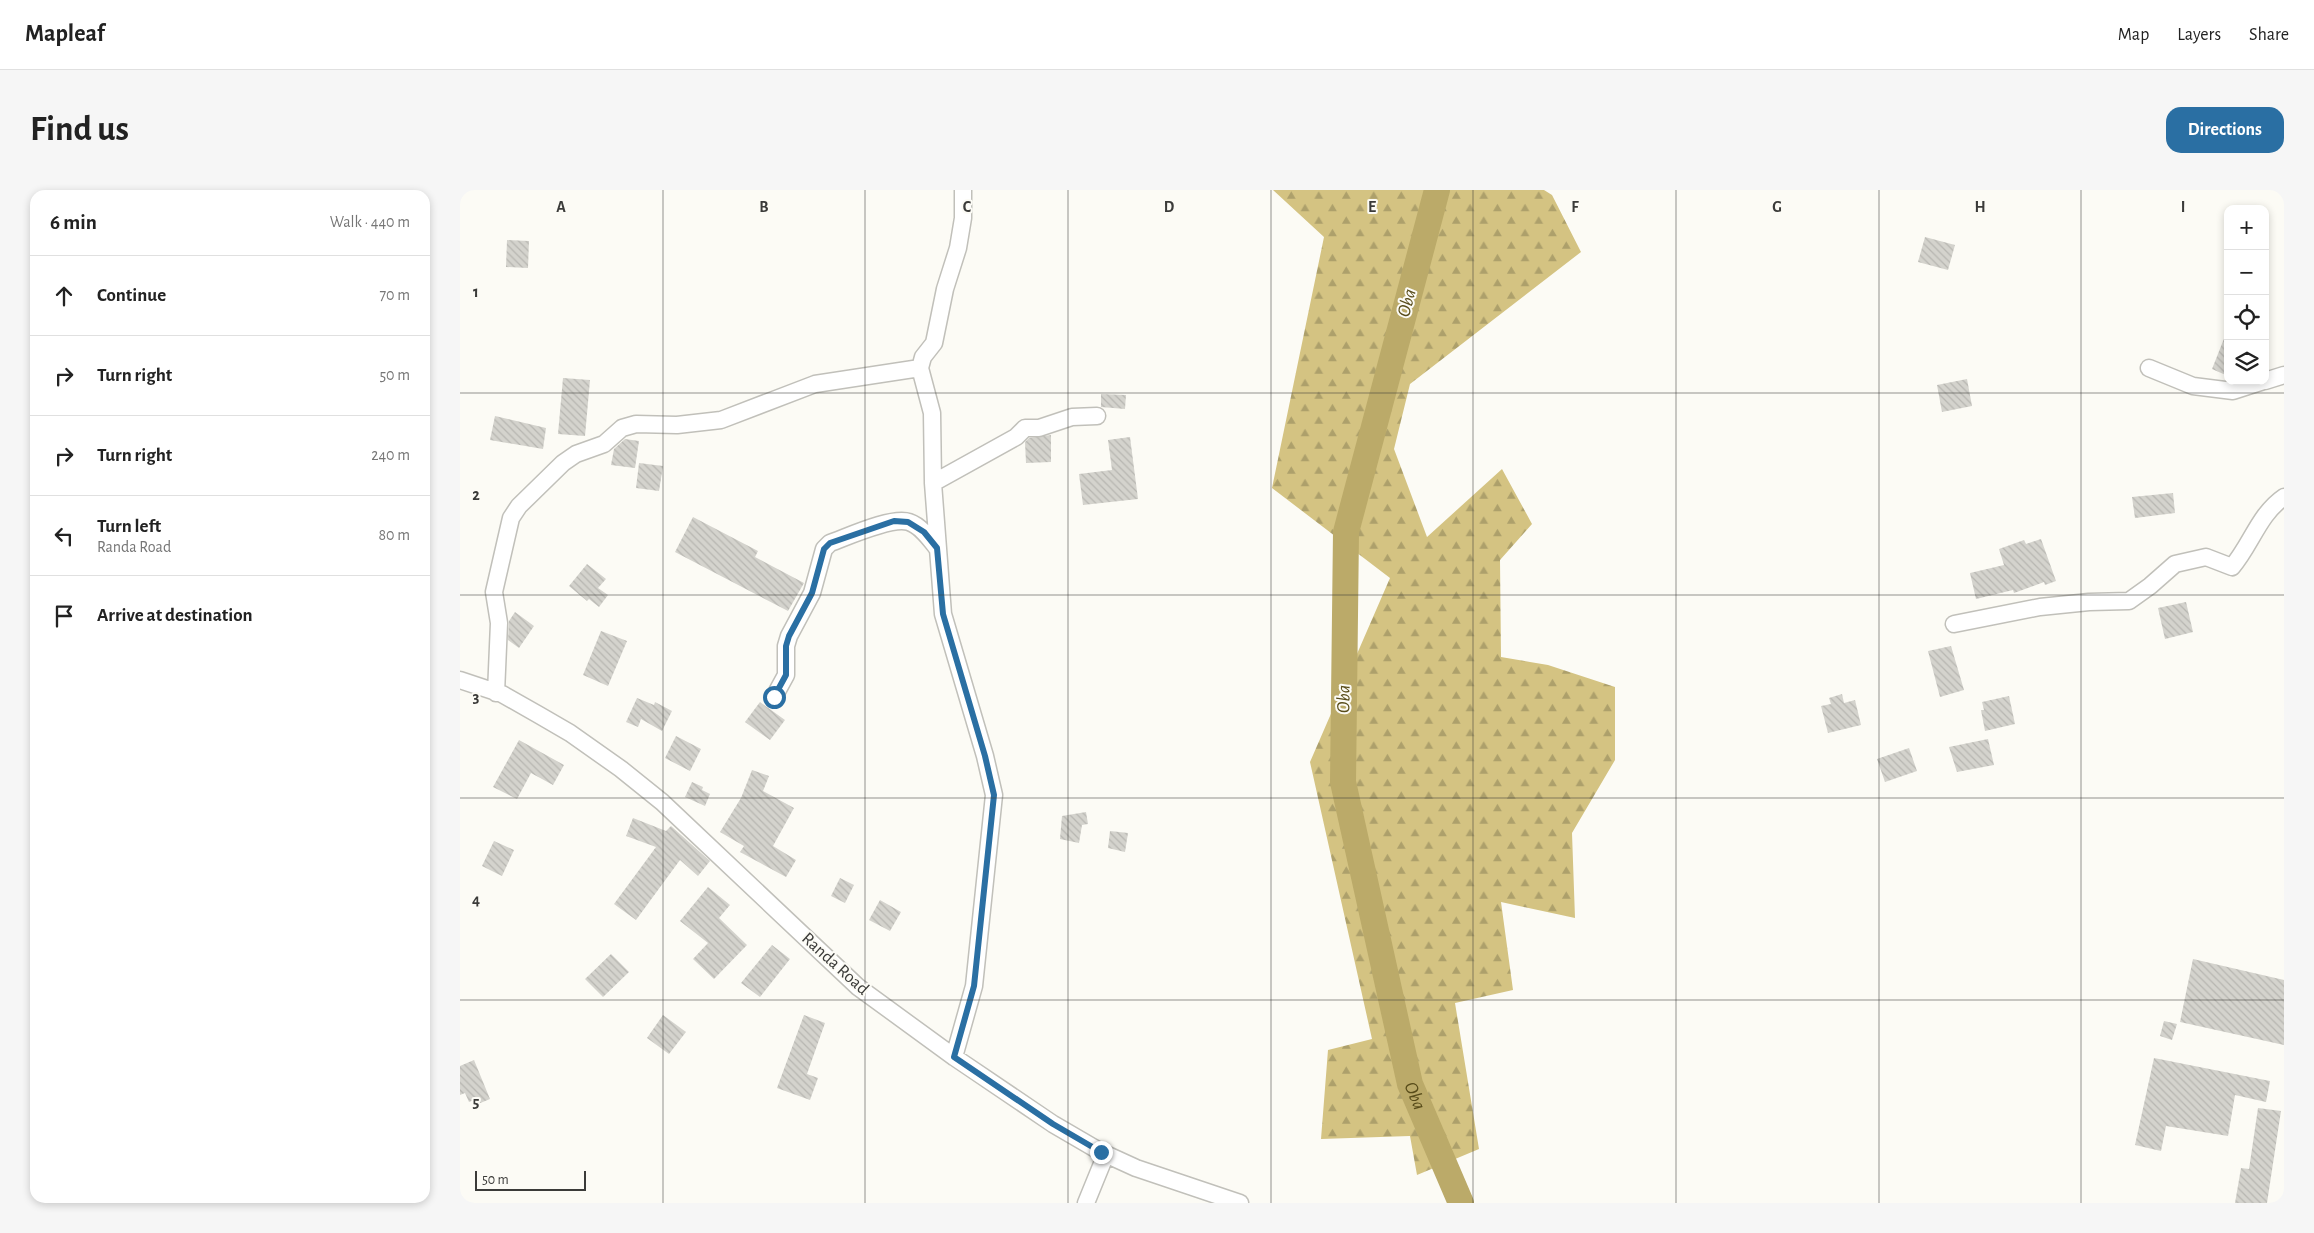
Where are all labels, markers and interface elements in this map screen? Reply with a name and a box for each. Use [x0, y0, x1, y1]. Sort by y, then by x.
text: Mapleaf [25, 22, 105, 46]
text: Map [2118, 26, 2149, 44]
text: Layers [2177, 26, 2221, 44]
text: Share [2249, 26, 2289, 44]
button: Directions [2166, 107, 2284, 153]
text: Find us [30, 112, 129, 147]
text: A [556, 199, 566, 215]
text: B [759, 199, 769, 215]
text: C [963, 199, 972, 215]
text: D [1164, 199, 1175, 215]
text: E [1368, 199, 1376, 215]
text: F [1571, 199, 1579, 215]
text: G [1772, 199, 1782, 215]
text: H [1974, 199, 1986, 215]
text: I [2181, 199, 2185, 215]
map controls [2224, 205, 2269, 385]
button: + [2224, 205, 2269, 250]
text: 6 min [50, 212, 97, 233]
text: Walk · 440 m [330, 214, 410, 230]
button: − [2224, 250, 2269, 295]
icon: ahead [50, 282, 78, 310]
text: 1 [473, 284, 479, 300]
text: Continue [97, 286, 166, 305]
text: 70 m [379, 287, 410, 303]
water label: Oba [1394, 287, 1420, 319]
button: locate [2224, 295, 2269, 340]
button: layers [2224, 340, 2269, 385]
icon: right [50, 362, 78, 390]
text: Turn right [97, 366, 172, 385]
text: 50 m [379, 367, 410, 383]
icon: right [50, 442, 78, 470]
text: Turn right [97, 446, 172, 465]
text: 240 m [371, 447, 410, 463]
text: 2 [472, 487, 480, 503]
text: Turn left [97, 517, 161, 536]
icon: left [50, 522, 78, 550]
text: 80 m [379, 527, 410, 543]
text: Randa Road [97, 539, 171, 555]
icon: arrive [50, 602, 78, 630]
text: Arrive at destination [97, 606, 253, 625]
water label: Oba [1334, 685, 1354, 713]
route start [763, 686, 786, 709]
text: 3 [473, 689, 480, 705]
text: 4 [472, 892, 480, 908]
street label: Randa Road [798, 929, 872, 999]
water label: Oba [1401, 1079, 1429, 1112]
text: 5 [473, 1094, 480, 1110]
route end [1090, 1141, 1113, 1164]
scale bar [475, 1168, 586, 1191]
text: 50 m [482, 1173, 509, 1187]

